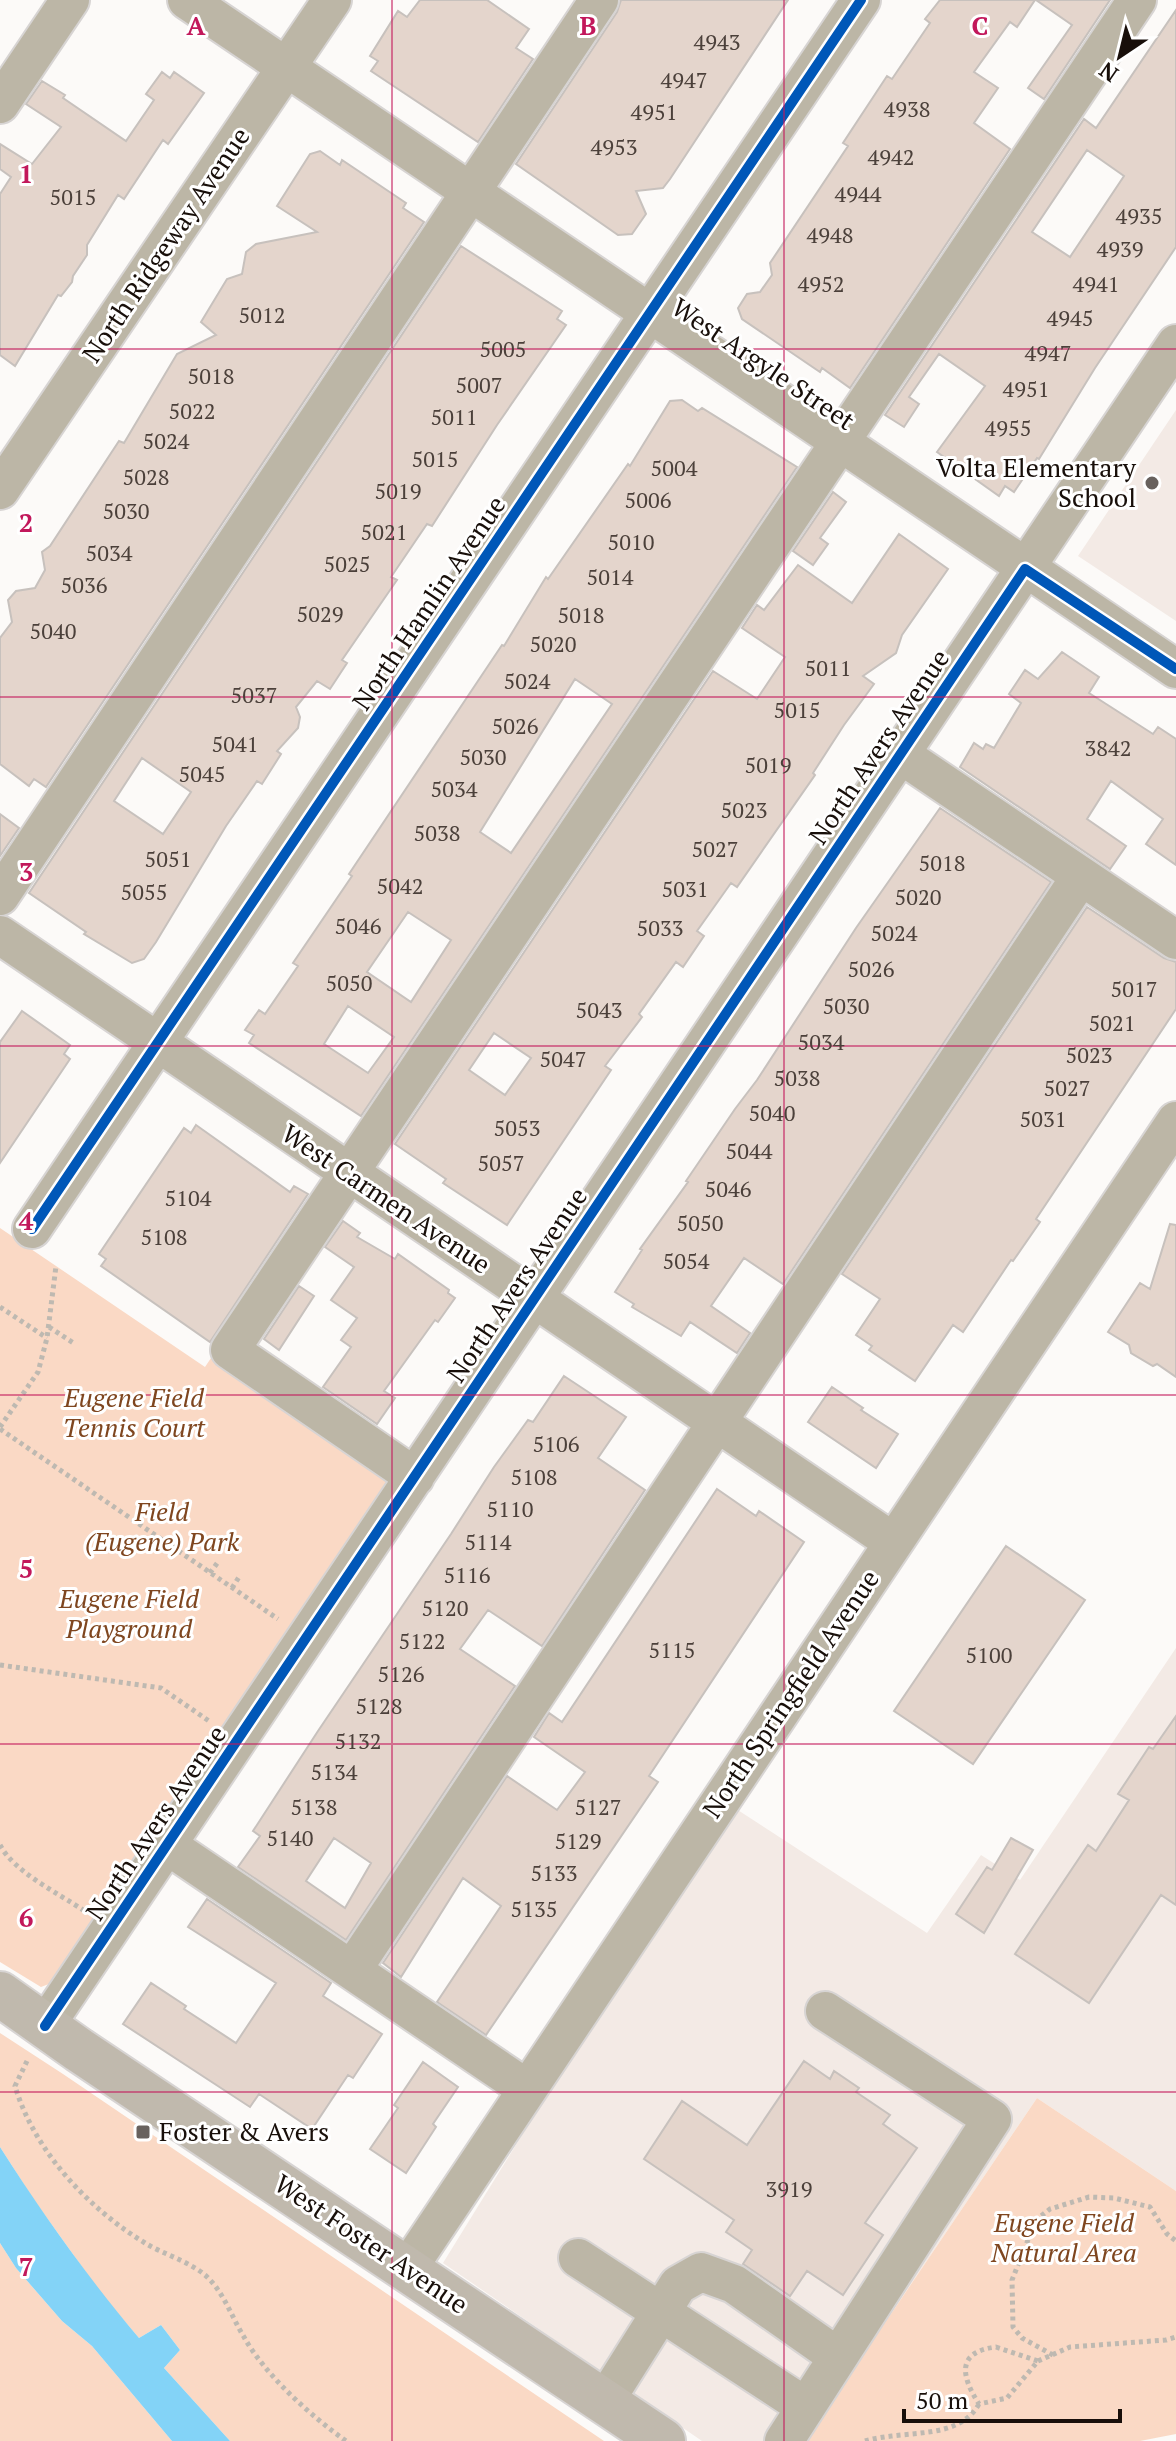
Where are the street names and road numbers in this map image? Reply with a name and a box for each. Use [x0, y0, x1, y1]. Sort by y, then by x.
street label: North Ridgeway Avenue [74, 120, 257, 368]
street label: West Argyle Street [666, 289, 862, 437]
street label: North Hamlin Avenue [344, 489, 512, 716]
street label: North Avers Avenue [800, 642, 956, 850]
street label: West Carmen Avenue [276, 1116, 497, 1281]
street label: North Avers Avenue [438, 1180, 594, 1388]
street label: North Springfield Avenue [694, 1563, 886, 1824]
street label: North Avers Avenue [77, 1718, 233, 1926]
street label: West Foster Avenue [268, 2166, 475, 2321]

